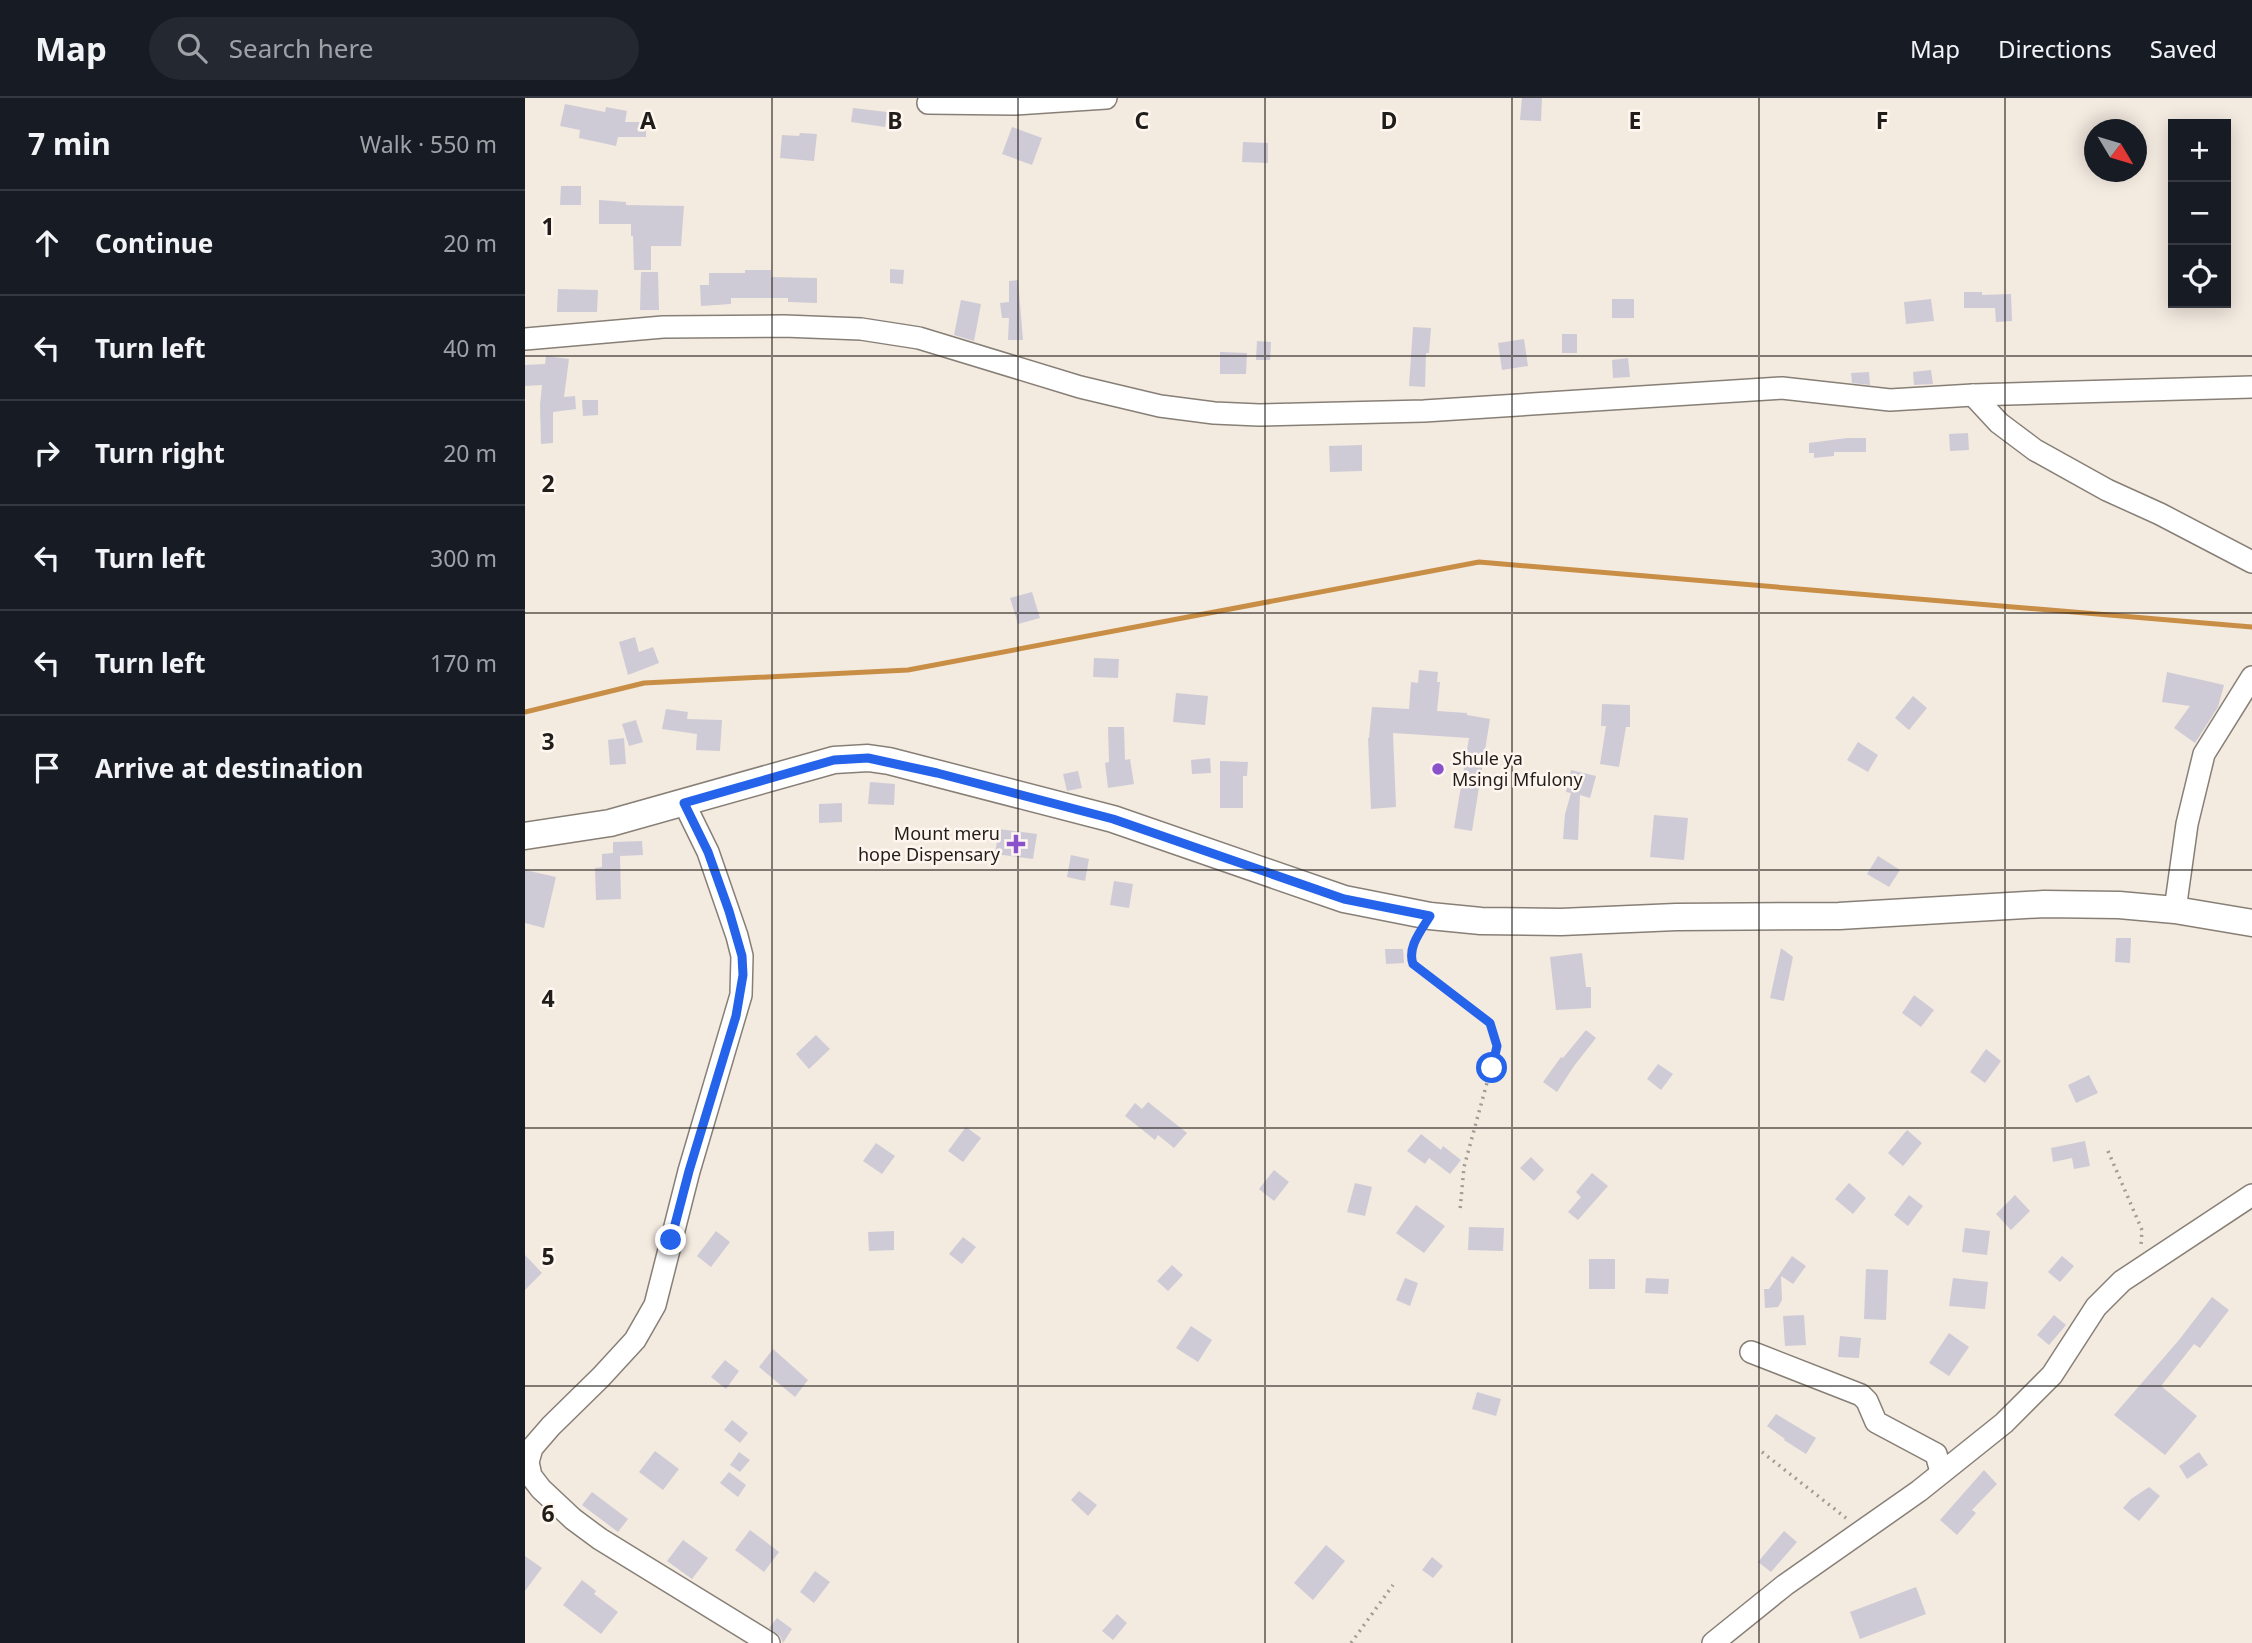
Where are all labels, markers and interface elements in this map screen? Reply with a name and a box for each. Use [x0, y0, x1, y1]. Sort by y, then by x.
search box [149, 17, 639, 80]
text: Map [35, 26, 107, 71]
icon: search [173, 29, 211, 67]
text: Search here [229, 30, 373, 66]
text: Map [1910, 32, 1960, 65]
text: Directions [1998, 32, 2112, 65]
text: Saved [2150, 32, 2217, 65]
text: A [640, 104, 656, 136]
text: B [887, 104, 903, 136]
text: C [1135, 104, 1150, 136]
text: D [1381, 104, 1397, 136]
text: E [1629, 104, 1641, 136]
text: F [1876, 104, 1888, 136]
north arrow [2084, 119, 2147, 182]
map controls [2168, 119, 2231, 308]
button: + [2168, 119, 2231, 182]
text: 7 min [28, 123, 111, 164]
text: Walk · 550 m [360, 128, 497, 160]
button: − [2168, 182, 2231, 245]
text: 1 [541, 210, 555, 242]
icon: ahead [28, 224, 66, 262]
text: Continue [95, 225, 213, 261]
text: 20 m [443, 227, 497, 259]
button: locate [2168, 245, 2231, 308]
icon: left [28, 329, 66, 367]
text: Turn left [95, 330, 206, 366]
text: 40 m [443, 332, 497, 364]
icon: right [28, 434, 66, 472]
text: Turn right [95, 435, 225, 471]
text: 20 m [443, 437, 497, 469]
text: 2 [541, 467, 555, 499]
icon: left [28, 539, 66, 577]
text: Turn left [95, 540, 206, 576]
text: 300 m [430, 542, 497, 574]
icon: left [28, 644, 66, 682]
text: Turn left [95, 645, 206, 681]
text: 170 m [430, 647, 497, 679]
text: 3 [541, 725, 555, 757]
place label: Shule ya Msingi Mfulony [1452, 746, 1583, 791]
icon: arrive [28, 749, 66, 787]
text: Arrive at destination [95, 750, 364, 786]
marker: Shule ya Msingi Mfulony [1430, 761, 1446, 777]
place label: Mount meru hope Dispensary [858, 821, 1001, 866]
marker: Mount meru hope Dispensary [1006, 834, 1026, 854]
text: 4 [541, 982, 555, 1014]
route start [1476, 1052, 1507, 1083]
route end [655, 1224, 686, 1255]
text: 5 [541, 1240, 555, 1272]
text: 6 [541, 1497, 555, 1529]

